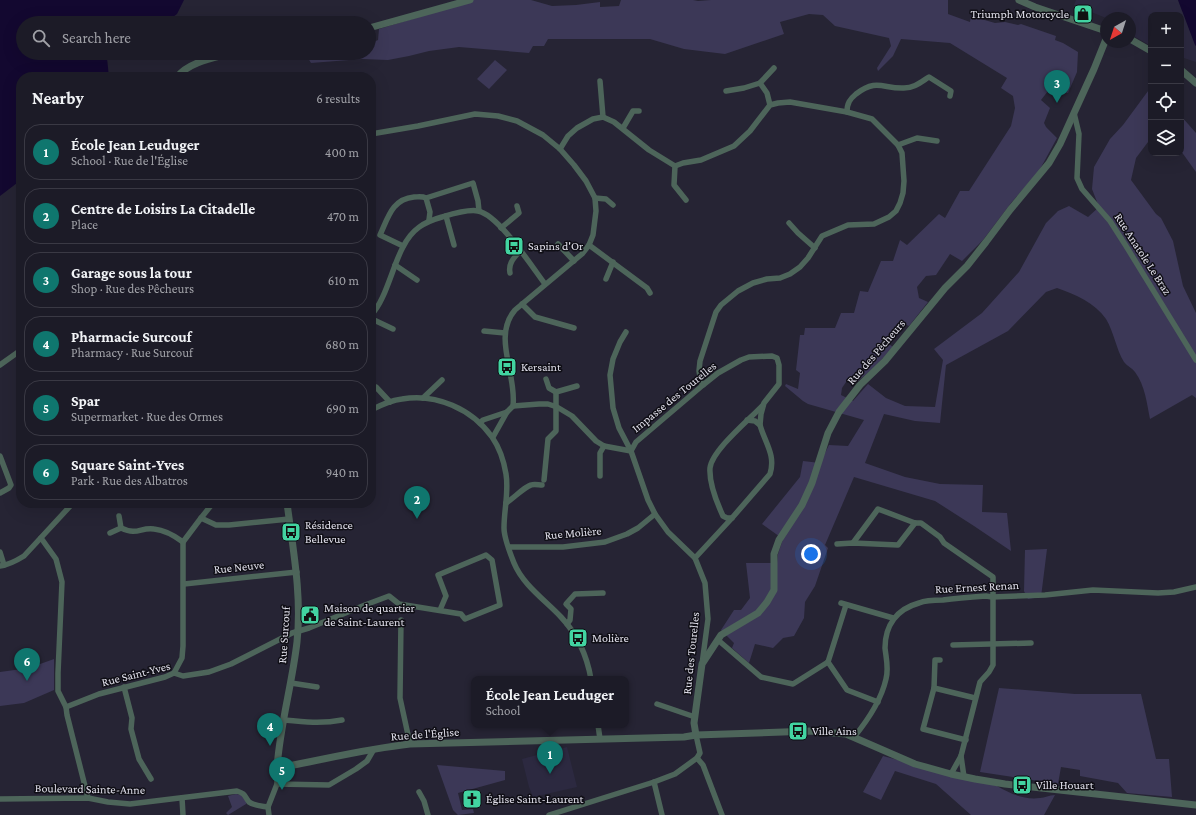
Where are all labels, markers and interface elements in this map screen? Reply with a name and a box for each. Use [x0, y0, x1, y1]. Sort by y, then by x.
shop icon: Triumph Motorcycle [1072, 3, 1094, 25]
place label: Triumph Motorcycle [971, 7, 1069, 21]
north arrow [1100, 12, 1136, 48]
map controls [1148, 12, 1184, 156]
button: + [1148, 12, 1184, 48]
search box [16, 16, 376, 60]
icon: search [30, 27, 52, 49]
text: Search here [62, 30, 131, 46]
button: − [1148, 48, 1184, 84]
pin: 3 [1044, 70, 1070, 103]
button: locate [1148, 84, 1184, 120]
text: Nearby [32, 89, 84, 108]
text: 6 results [316, 91, 360, 106]
button: layers [1148, 120, 1184, 156]
text: École Jean Leuduger [71, 137, 200, 153]
text: 1 [44, 145, 48, 160]
text: 400 m [325, 145, 359, 160]
text: School · Rue de l'Église [71, 153, 188, 168]
text: Centre de Loisirs La Citadelle [71, 201, 255, 217]
text: 2 [43, 209, 49, 224]
text: 470 m [327, 209, 359, 224]
street label: Rue Anatole Le Braz [1111, 211, 1175, 297]
text: Place [71, 217, 98, 232]
bus stop icon: Sapins d'Or [503, 235, 525, 257]
place label: Sapins d'Or [528, 239, 584, 253]
text: Garage sous la tour [71, 265, 192, 281]
text: 3 [43, 273, 49, 288]
text: 610 m [328, 273, 359, 288]
text: Shop · Rue des Pêcheurs [71, 281, 194, 296]
street label: Rue des Pêcheurs [844, 316, 908, 388]
text: Pharmacie Surcouf [71, 329, 192, 345]
text: 4 [42, 337, 50, 352]
text: 680 m [325, 337, 359, 352]
text: Pharmacy · Rue Surcouf [71, 345, 193, 360]
bus stop icon: Kersaint [496, 356, 518, 378]
street label: Impasse des Tourelles [629, 358, 719, 435]
place label: Kersaint [521, 360, 562, 374]
text: Spar [71, 393, 100, 409]
text: 5 [43, 401, 49, 416]
text: 690 m [326, 401, 359, 416]
text: Supermarket · Rue des Ormes [71, 409, 223, 424]
text: Square Saint-Yves [71, 457, 184, 473]
text: 6 [42, 465, 50, 480]
text: 940 m [326, 465, 359, 480]
text: Park · Rue des Albatros [71, 473, 188, 488]
pin: 2 [404, 486, 430, 519]
place label: Résidence Bellevue [305, 518, 353, 546]
bus stop icon: Résidence Bellevue [280, 521, 302, 543]
street label: Rue Molière [544, 524, 602, 542]
your location [801, 544, 821, 564]
street label: Rue Neuve [213, 557, 265, 577]
street label: Rue Ernest Renan [935, 578, 1020, 596]
place label: Maison de quartier de Saint-Laurent [324, 601, 416, 629]
public building icon: Maison de quartier de Saint-Laurent [299, 604, 321, 626]
street label: Rue Surcouf [275, 605, 293, 664]
street label: Rue des Tourelles [680, 611, 702, 695]
bus stop icon: Molière [567, 627, 589, 649]
place label: Molière [592, 631, 629, 645]
pin: 6 [14, 648, 40, 681]
street label: Rue Saint-Yves [100, 659, 172, 689]
popup [471, 676, 629, 728]
text: École Jean Leuduger [486, 687, 614, 703]
text: School [486, 703, 520, 718]
pin: 4 [257, 713, 283, 746]
bus stop icon: Ville Ains [787, 720, 809, 742]
place label: Ville Ains [812, 724, 857, 738]
street label: Rue de l'Église [390, 725, 460, 743]
pin: 1 [537, 741, 563, 774]
pin: 5 [269, 757, 295, 790]
bus stop icon: Ville Houart [1011, 774, 1033, 796]
place label: Ville Houart [1036, 778, 1095, 792]
street label: Boulevard Sainte-Anne [35, 781, 145, 797]
church icon: Église Saint-Laurent [461, 788, 483, 810]
place label: Église Saint-Laurent [486, 792, 584, 806]

